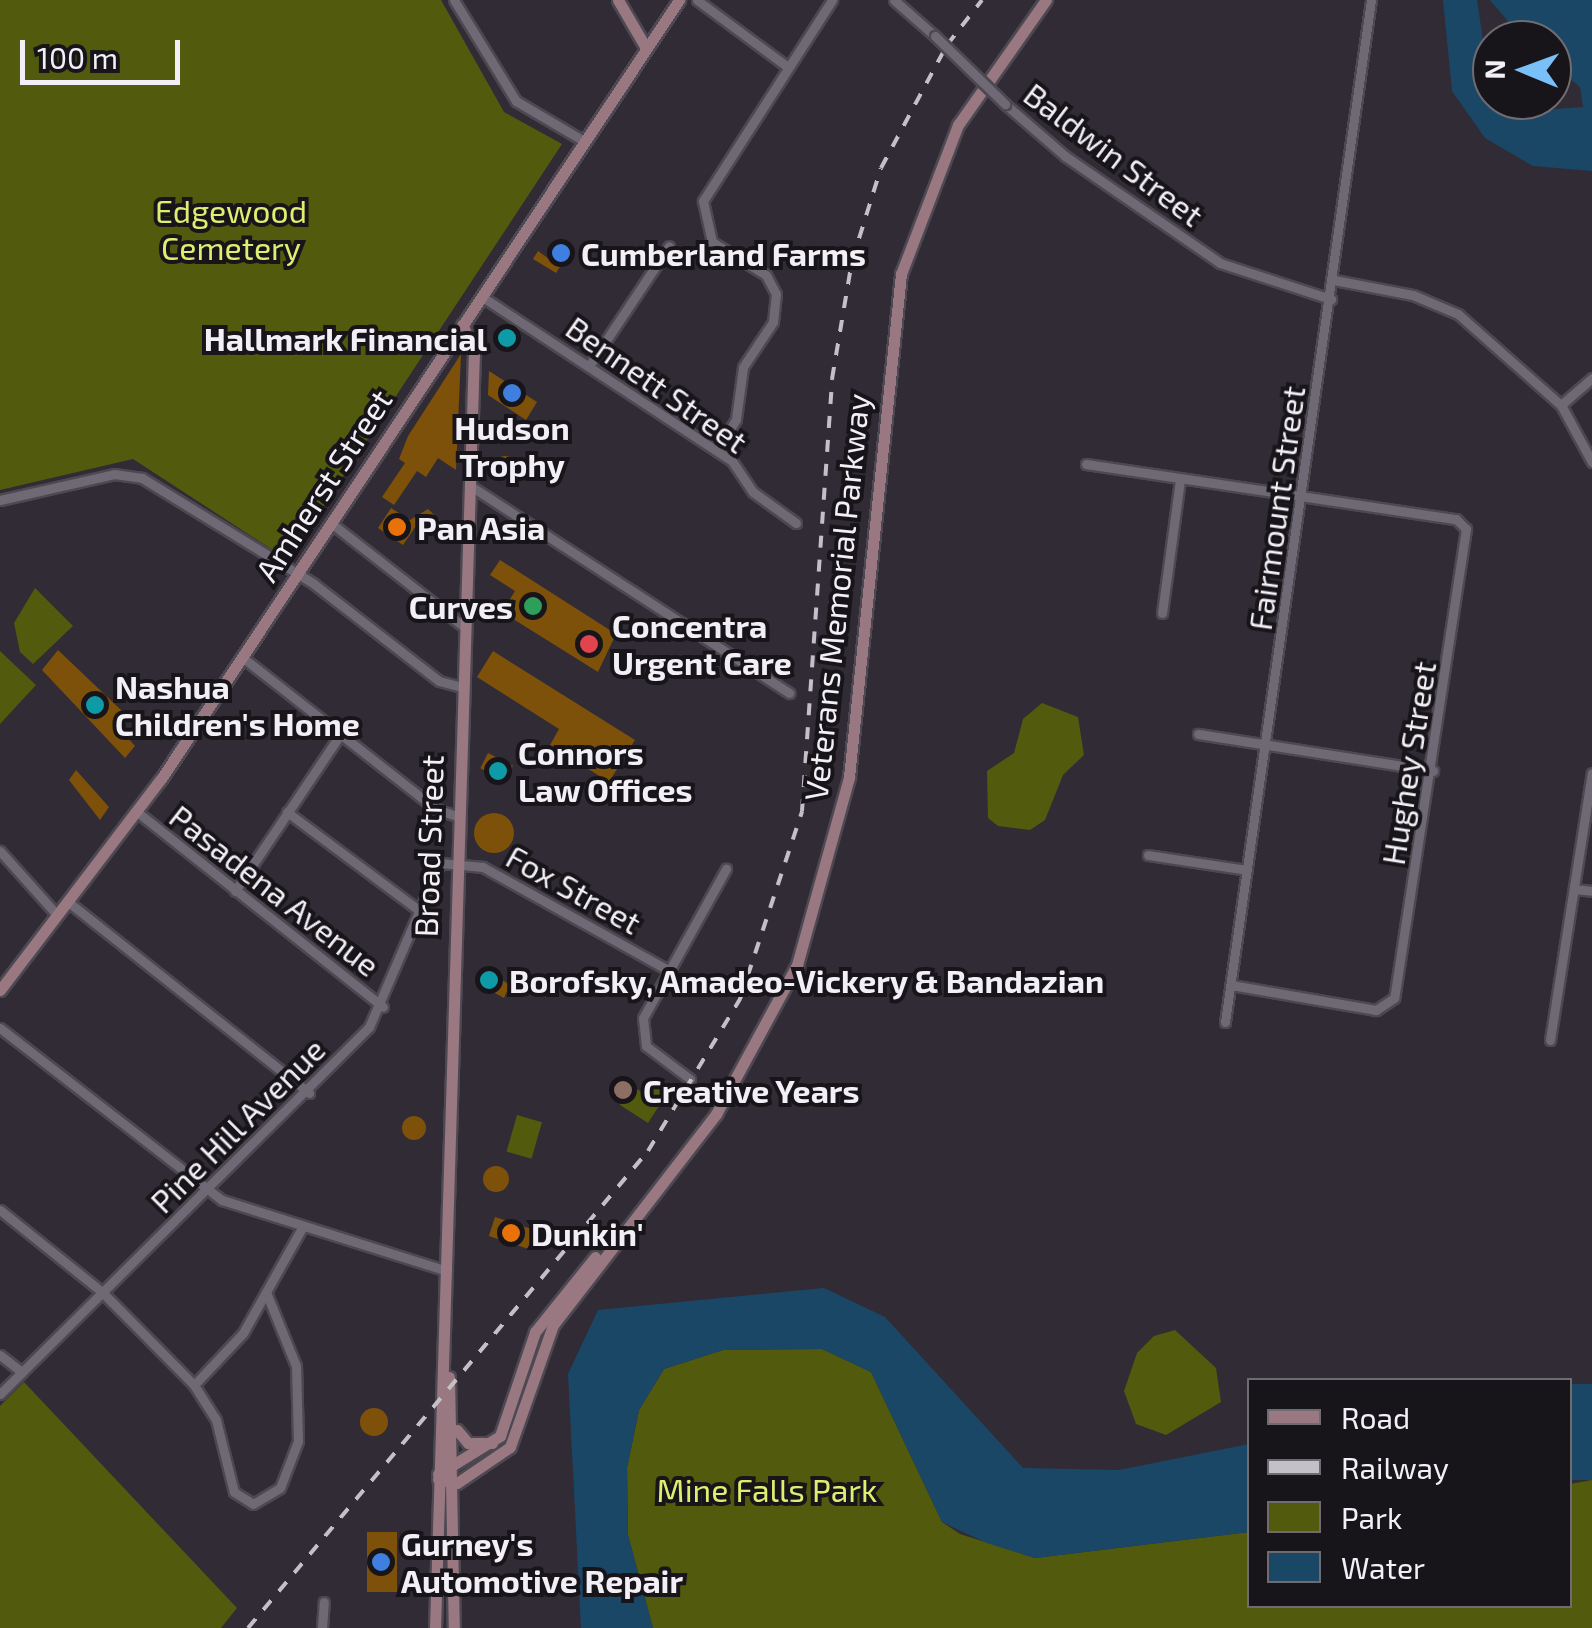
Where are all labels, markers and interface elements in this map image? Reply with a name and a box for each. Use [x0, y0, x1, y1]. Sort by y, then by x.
scale bar [25, 20, 185, 82]
north arrow [1472, 20, 1572, 120]
text: 100 m [37, 39, 118, 75]
text: N [1477, 59, 1511, 80]
street label: Baldwin Street [1017, 74, 1211, 234]
park label: Edgewood Cemetery [155, 192, 307, 267]
place label: Cumberland Farms [581, 234, 866, 272]
marker: Cumberland Farms [550, 242, 572, 264]
street label: Bennett Street [559, 308, 755, 460]
place label: Hallmark Financial [204, 319, 487, 357]
marker: Hallmark Financial [496, 327, 518, 349]
street label: Amherst Street [247, 382, 399, 588]
marker: Hudson Trophy [501, 382, 523, 404]
street label: Fairmount Street [1240, 383, 1312, 633]
street label: Veterans Memorial Parkway [795, 391, 877, 803]
place label: Hudson Trophy [454, 409, 570, 484]
place label: Pan Asia [417, 508, 546, 546]
marker: Pan Asia [386, 516, 408, 538]
place label: Curves [409, 587, 513, 625]
marker: Curves [522, 595, 544, 617]
place label: Concentra Urgent Care [612, 607, 792, 682]
marker: Concentra Urgent Care [576, 631, 602, 657]
street label: Hughey Street [1373, 658, 1443, 868]
place label: Nashua Children's Home [115, 668, 360, 743]
marker: Nashua Children's Home [84, 694, 106, 716]
place label: Connors Law Offices [518, 734, 693, 809]
street label: Broad Street [406, 754, 450, 938]
marker: Connors Law Offices [487, 760, 509, 782]
street label: Pasadena Avenue [162, 796, 388, 984]
street label: Fox Street [500, 836, 648, 942]
place label: Borofsky, Amadeo-Vickery & Bandazian [509, 961, 1106, 999]
marker: Borofsky, Amadeo-Vickery & Bandazian [478, 969, 500, 991]
street label: Pine Hill Avenue [141, 1029, 333, 1221]
place label: Creative Years [643, 1071, 860, 1109]
marker: Creative Years [612, 1079, 634, 1101]
place label: Dunkin' [531, 1214, 643, 1252]
marker: Dunkin' [500, 1222, 522, 1244]
legend [1247, 1378, 1572, 1608]
text: Road [1341, 1399, 1410, 1435]
text: Railway [1341, 1449, 1449, 1485]
park label: Mine Falls Park [657, 1470, 877, 1508]
text: Park [1341, 1499, 1402, 1535]
place label: Gurney's Automotive Repair [401, 1525, 683, 1600]
text: Water [1341, 1549, 1425, 1585]
marker: Gurney's Automotive Repair [370, 1551, 392, 1573]

